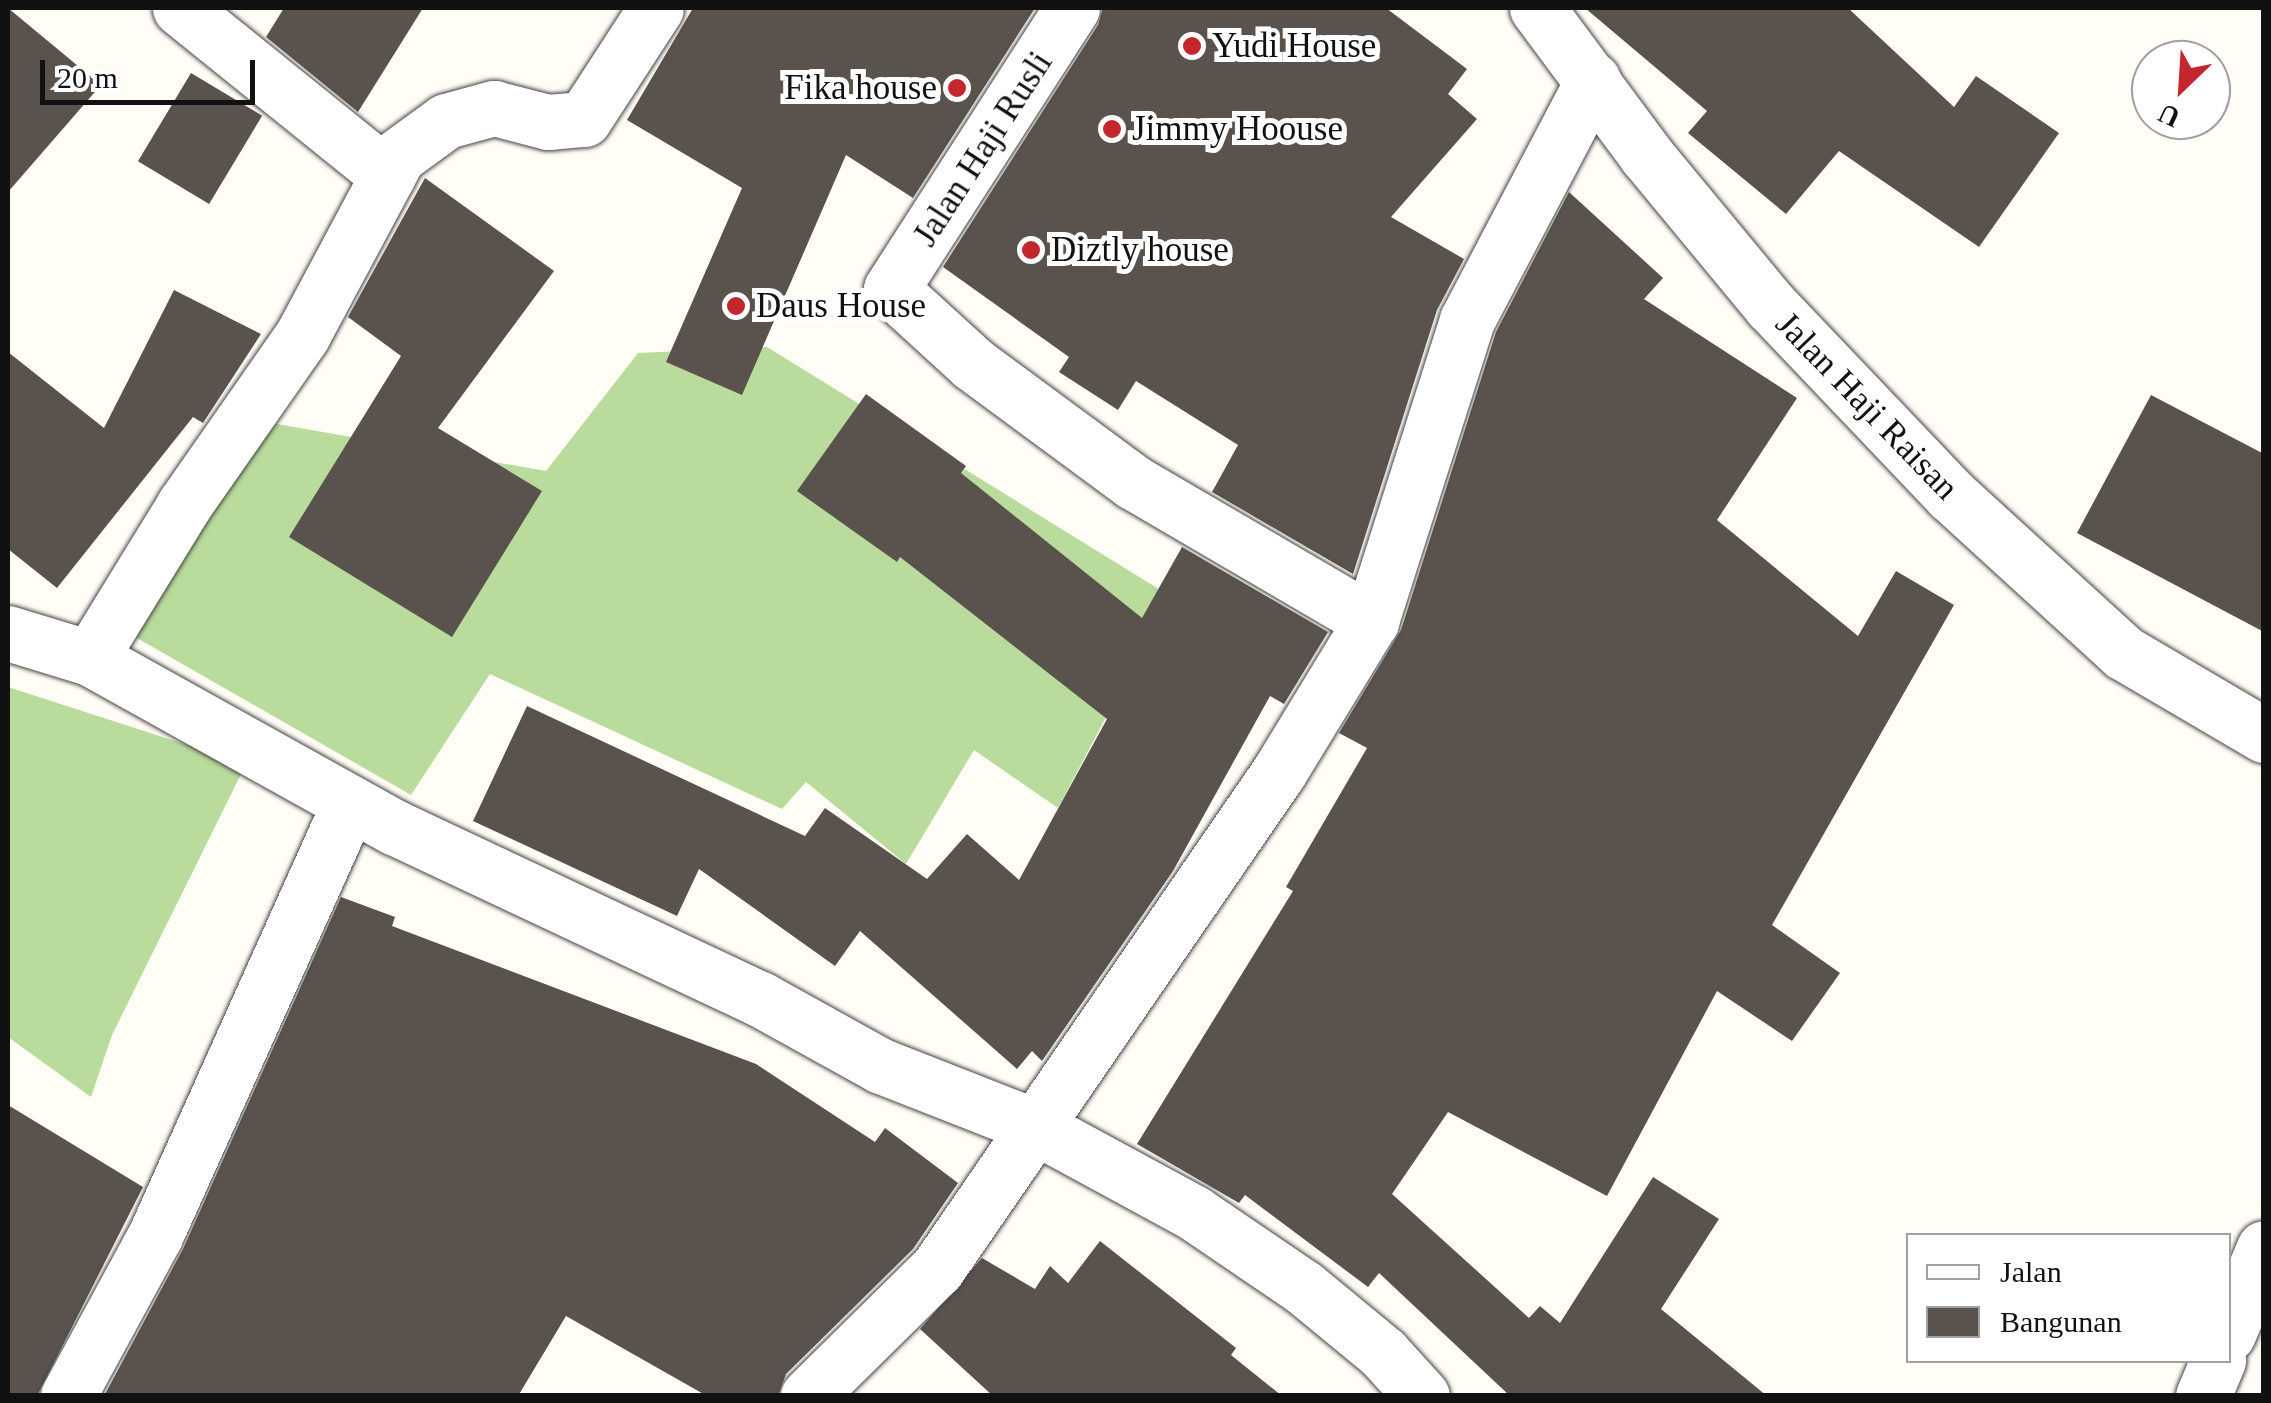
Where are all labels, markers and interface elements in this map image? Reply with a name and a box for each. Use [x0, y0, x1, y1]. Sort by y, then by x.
place label: Yudi House [1212, 25, 1376, 67]
marker: Yudi House [1181, 35, 1203, 57]
scale bar [45, 40, 260, 102]
north arrow [2131, 40, 2231, 140]
street label: Jalan Haji Rusli [905, 44, 1061, 254]
text: 20 m [57, 61, 118, 94]
place label: Fika house [784, 67, 937, 109]
marker: Fika house [946, 77, 968, 99]
text: U [2153, 98, 2185, 134]
place label: Jimmy Hoouse [1132, 108, 1343, 150]
marker: Jimmy Hoouse [1101, 118, 1123, 140]
place label: Diztly house [1051, 229, 1229, 271]
marker: Diztly house [1020, 239, 1042, 261]
place label: Daus House [756, 285, 926, 327]
marker: Daus House [725, 295, 747, 317]
street label: Jalan Haji Raisan [1767, 303, 1967, 509]
legend [1906, 1233, 2231, 1363]
text: Jalan [2000, 1255, 2062, 1288]
text: Bangunan [2000, 1305, 2122, 1338]

